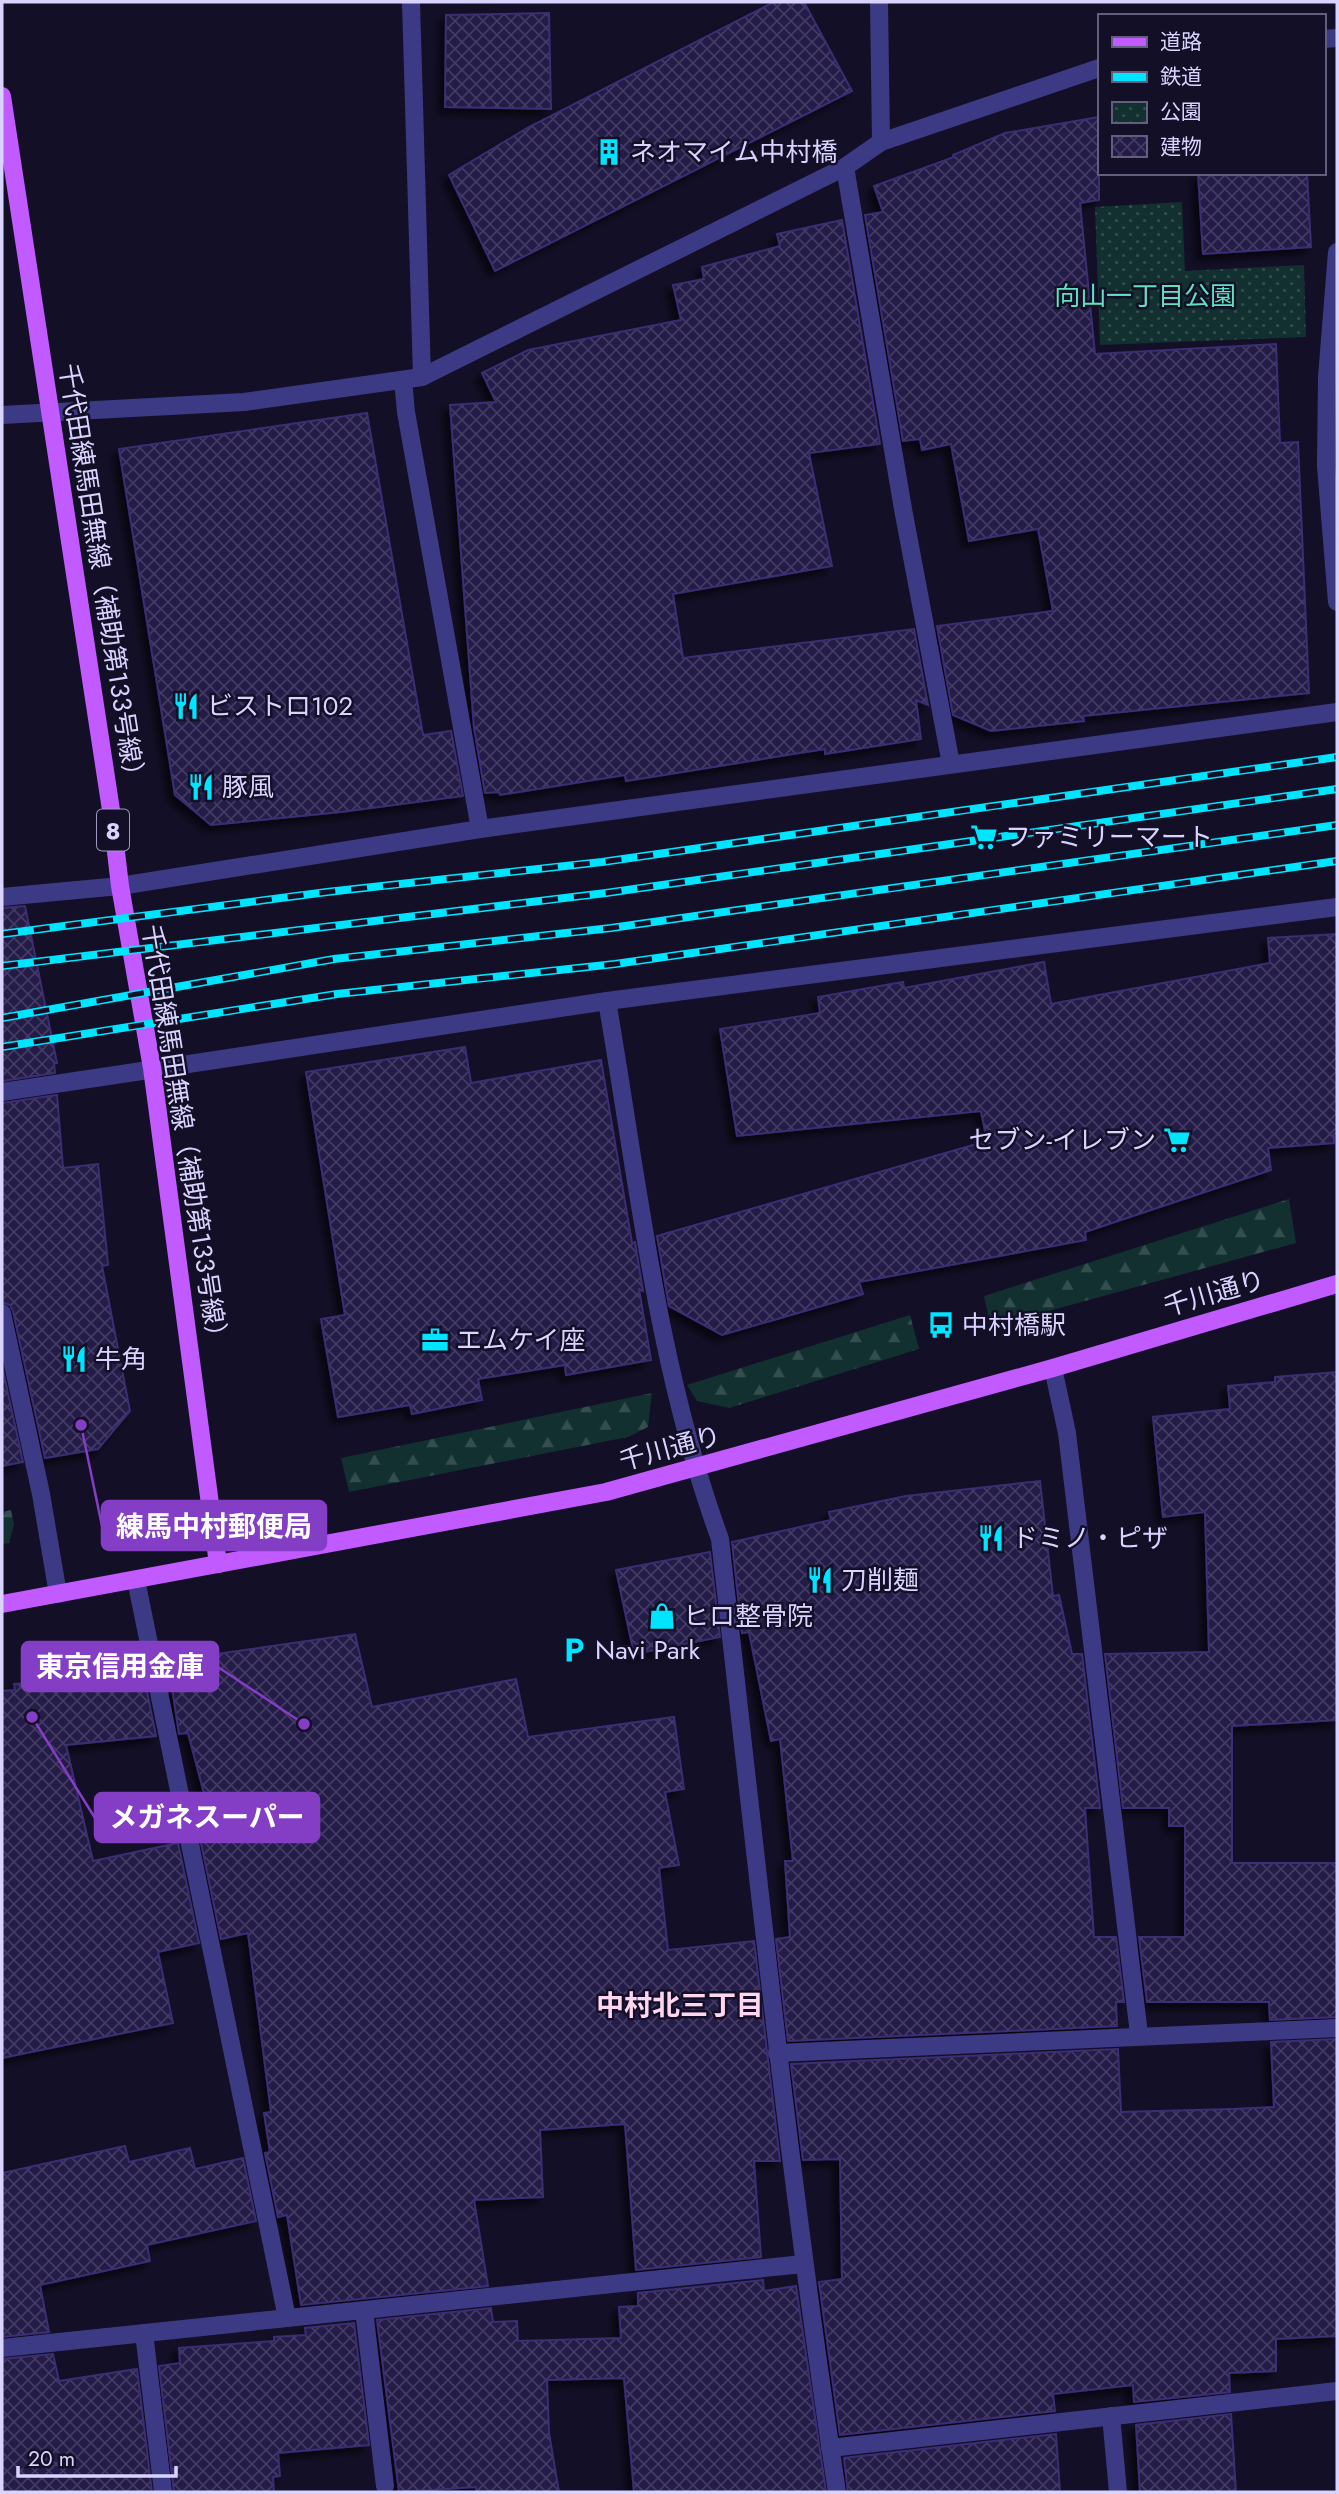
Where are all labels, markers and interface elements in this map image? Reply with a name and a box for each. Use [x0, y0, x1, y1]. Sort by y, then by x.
legend [1098, 14, 1325, 175]
text: 道路 [1160, 27, 1202, 57]
text: 鉄道 [1160, 62, 1202, 92]
text: 公園 [1160, 97, 1202, 127]
text: 建物 [1160, 132, 1202, 162]
place label: ネオマイム中村橋 [630, 133, 837, 171]
building icon: ネオマイム中村橋 [594, 137, 624, 167]
park label: 向山一丁目公園 [1054, 277, 1236, 315]
street label: 千代田練馬田無線（補助第133号線） [50, 361, 154, 791]
place label: ビストロ102 [207, 687, 353, 725]
restaurant icon: ビストロ102 [171, 691, 201, 721]
place label: 豚風 [222, 768, 274, 806]
restaurant icon: 豚風 [186, 772, 216, 802]
road number: 8 [97, 810, 129, 850]
place label: ファミリーマート [1005, 818, 1213, 856]
supermarket icon: ファミリーマート [969, 822, 999, 852]
street label: 千代田練馬田無線（補助第133号線） [133, 922, 237, 1352]
place label: セブン-イレブン [969, 1121, 1156, 1159]
supermarket icon: セブン-イレブン [1162, 1125, 1192, 1155]
street label: 千川通り [1159, 1260, 1269, 1326]
place label: 中村橋駅 [962, 1306, 1066, 1344]
bus stop icon: 中村橋駅 [926, 1310, 956, 1340]
place label: エムケイ座 [456, 1321, 585, 1359]
office icon: エムケイ座 [420, 1325, 450, 1355]
place label: 牛角 [95, 1340, 147, 1378]
restaurant icon: 牛角 [59, 1344, 89, 1374]
street label: 千川通り [615, 1416, 725, 1480]
callout: 練馬中村郵便局 [102, 1501, 326, 1550]
text: 練馬中村郵便局 [116, 1506, 312, 1547]
place label: ドミノ・ピザ [1012, 1519, 1168, 1557]
restaurant icon: ドミノ・ピザ [976, 1523, 1006, 1553]
place label: 刀削麺 [841, 1561, 919, 1599]
restaurant icon: 刀削麺 [805, 1565, 835, 1595]
place label: ヒロ整骨院 [683, 1597, 813, 1635]
shop icon: ヒロ整骨院 [647, 1601, 677, 1631]
place label: Navi Park [595, 1631, 700, 1669]
parking icon: Navi Park [559, 1635, 589, 1665]
callout: 東京信用金庫 [22, 1642, 218, 1691]
text: 東京信用金庫 [36, 1646, 204, 1687]
callout: メガネスーパー [95, 1793, 319, 1842]
text: メガネスーパー [109, 1797, 305, 1838]
district label: 中村北三丁目 [596, 1985, 764, 2026]
scale bar [18, 2434, 175, 2478]
text: 20 m [28, 2444, 75, 2474]

